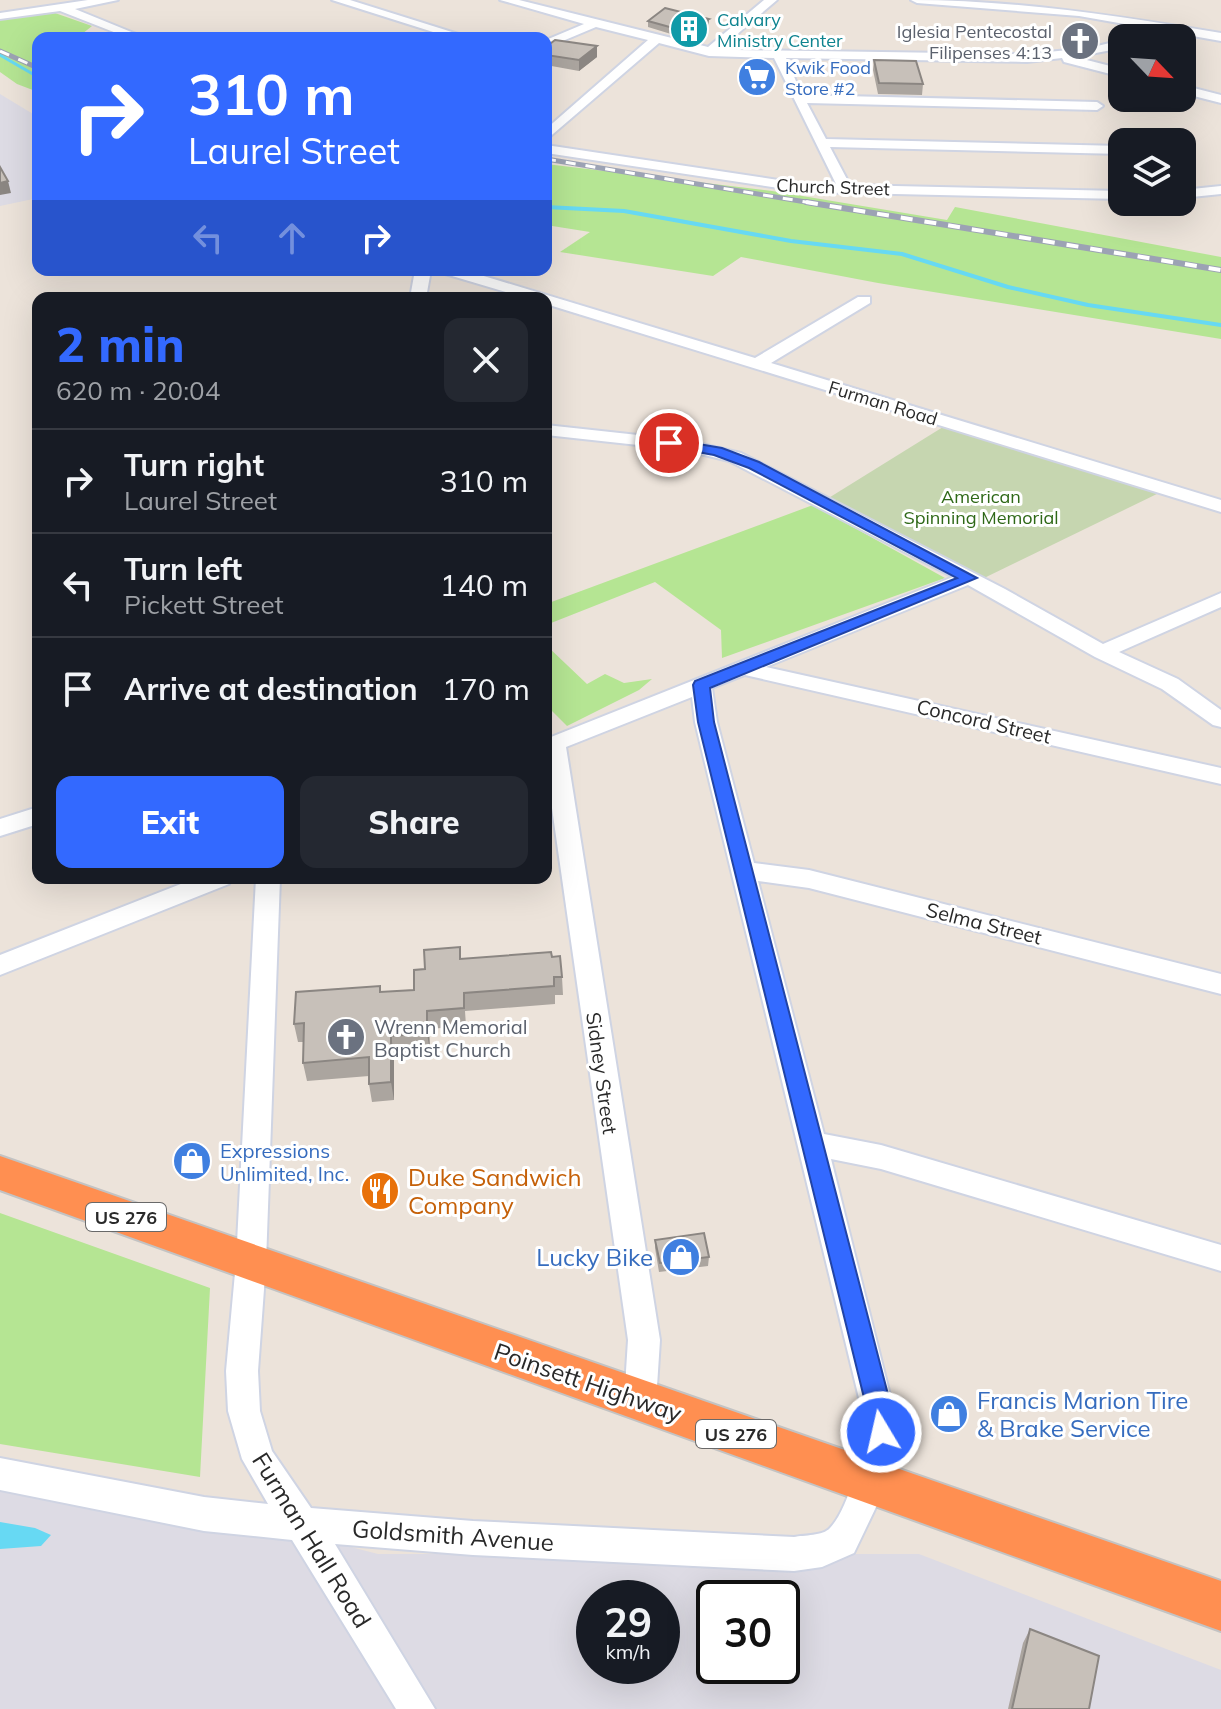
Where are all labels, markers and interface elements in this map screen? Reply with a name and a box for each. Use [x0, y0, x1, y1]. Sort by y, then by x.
building icon: Calvary Ministry Center [668, 8, 710, 50]
place label: Calvary Ministry Center [717, 8, 843, 52]
place label: Iglesia Pentecostal Filipenses 4:13 [897, 20, 1052, 64]
church icon: Iglesia Pentecostal Filipenses 4:13 [1059, 20, 1101, 62]
north arrow [1108, 24, 1196, 112]
map controls [1108, 24, 1196, 216]
supermarket icon: Kwik Food Store #2 [736, 56, 778, 98]
place label: Kwik Food Store #2 [785, 56, 871, 100]
text: 310 m [188, 59, 355, 129]
icon: right [56, 64, 160, 168]
text: Laurel Street [188, 128, 400, 173]
button: layers [1108, 128, 1196, 216]
street label: Church Street [776, 174, 890, 200]
icon: left [186, 216, 230, 260]
icon: ahead [270, 216, 314, 260]
icon: right [354, 216, 398, 260]
text: 2 min [56, 314, 185, 374]
button: close [444, 318, 528, 402]
text: 620 m · 20:04 [56, 374, 220, 407]
street label: Furman Road [826, 376, 940, 430]
pin [635, 409, 703, 477]
icon: arrive [647, 421, 691, 465]
text: Turn right [124, 446, 264, 484]
icon: right [56, 459, 100, 503]
text: 310 m [440, 462, 528, 500]
text: Laurel Street [124, 484, 277, 517]
park label: American Spinning Memorial [904, 485, 1059, 529]
text: Turn left [124, 550, 242, 588]
icon: left [56, 563, 100, 607]
text: 140 m [440, 566, 528, 604]
text: Pickett Street [124, 588, 284, 621]
icon: arrive [56, 667, 100, 711]
text: Arrive at destination [124, 670, 418, 708]
text: 170 m [442, 670, 530, 708]
street label: Concord Street [914, 693, 1054, 749]
button: Exit [56, 776, 284, 868]
button: Share [300, 776, 528, 868]
street label: Selma Street [924, 897, 1044, 949]
street label: Sidney Street [581, 1010, 623, 1136]
place label: Wrenn Memorial Baptist Church [374, 1014, 528, 1062]
church icon: Wrenn Memorial Baptist Church [325, 1016, 367, 1058]
place label: Expressions Unlimited, Inc. [220, 1138, 349, 1186]
shop icon: Expressions Unlimited, Inc. [171, 1140, 213, 1182]
place label: Duke Sandwich Company [408, 1162, 581, 1220]
restaurant icon: Duke Sandwich Company [359, 1170, 401, 1212]
road number: US 276 [86, 1203, 166, 1231]
shop icon: Lucky Bike [660, 1236, 702, 1278]
place label: Lucky Bike [536, 1242, 653, 1272]
street label: Poinsett Highway [490, 1336, 686, 1428]
place label: Francis Marion Tire & Brake Service [977, 1385, 1188, 1443]
position arrow [839, 1390, 923, 1474]
shop icon: Francis Marion Tire & Brake Service [928, 1393, 970, 1435]
road number: US 276 [696, 1420, 776, 1448]
street label: Furman Hall Road [246, 1447, 378, 1633]
street label: Goldsmith Avenue [351, 1513, 555, 1557]
speed limit sign: 30 [696, 1580, 800, 1684]
text: 29 [604, 1597, 652, 1647]
text: km/h [605, 1639, 651, 1664]

